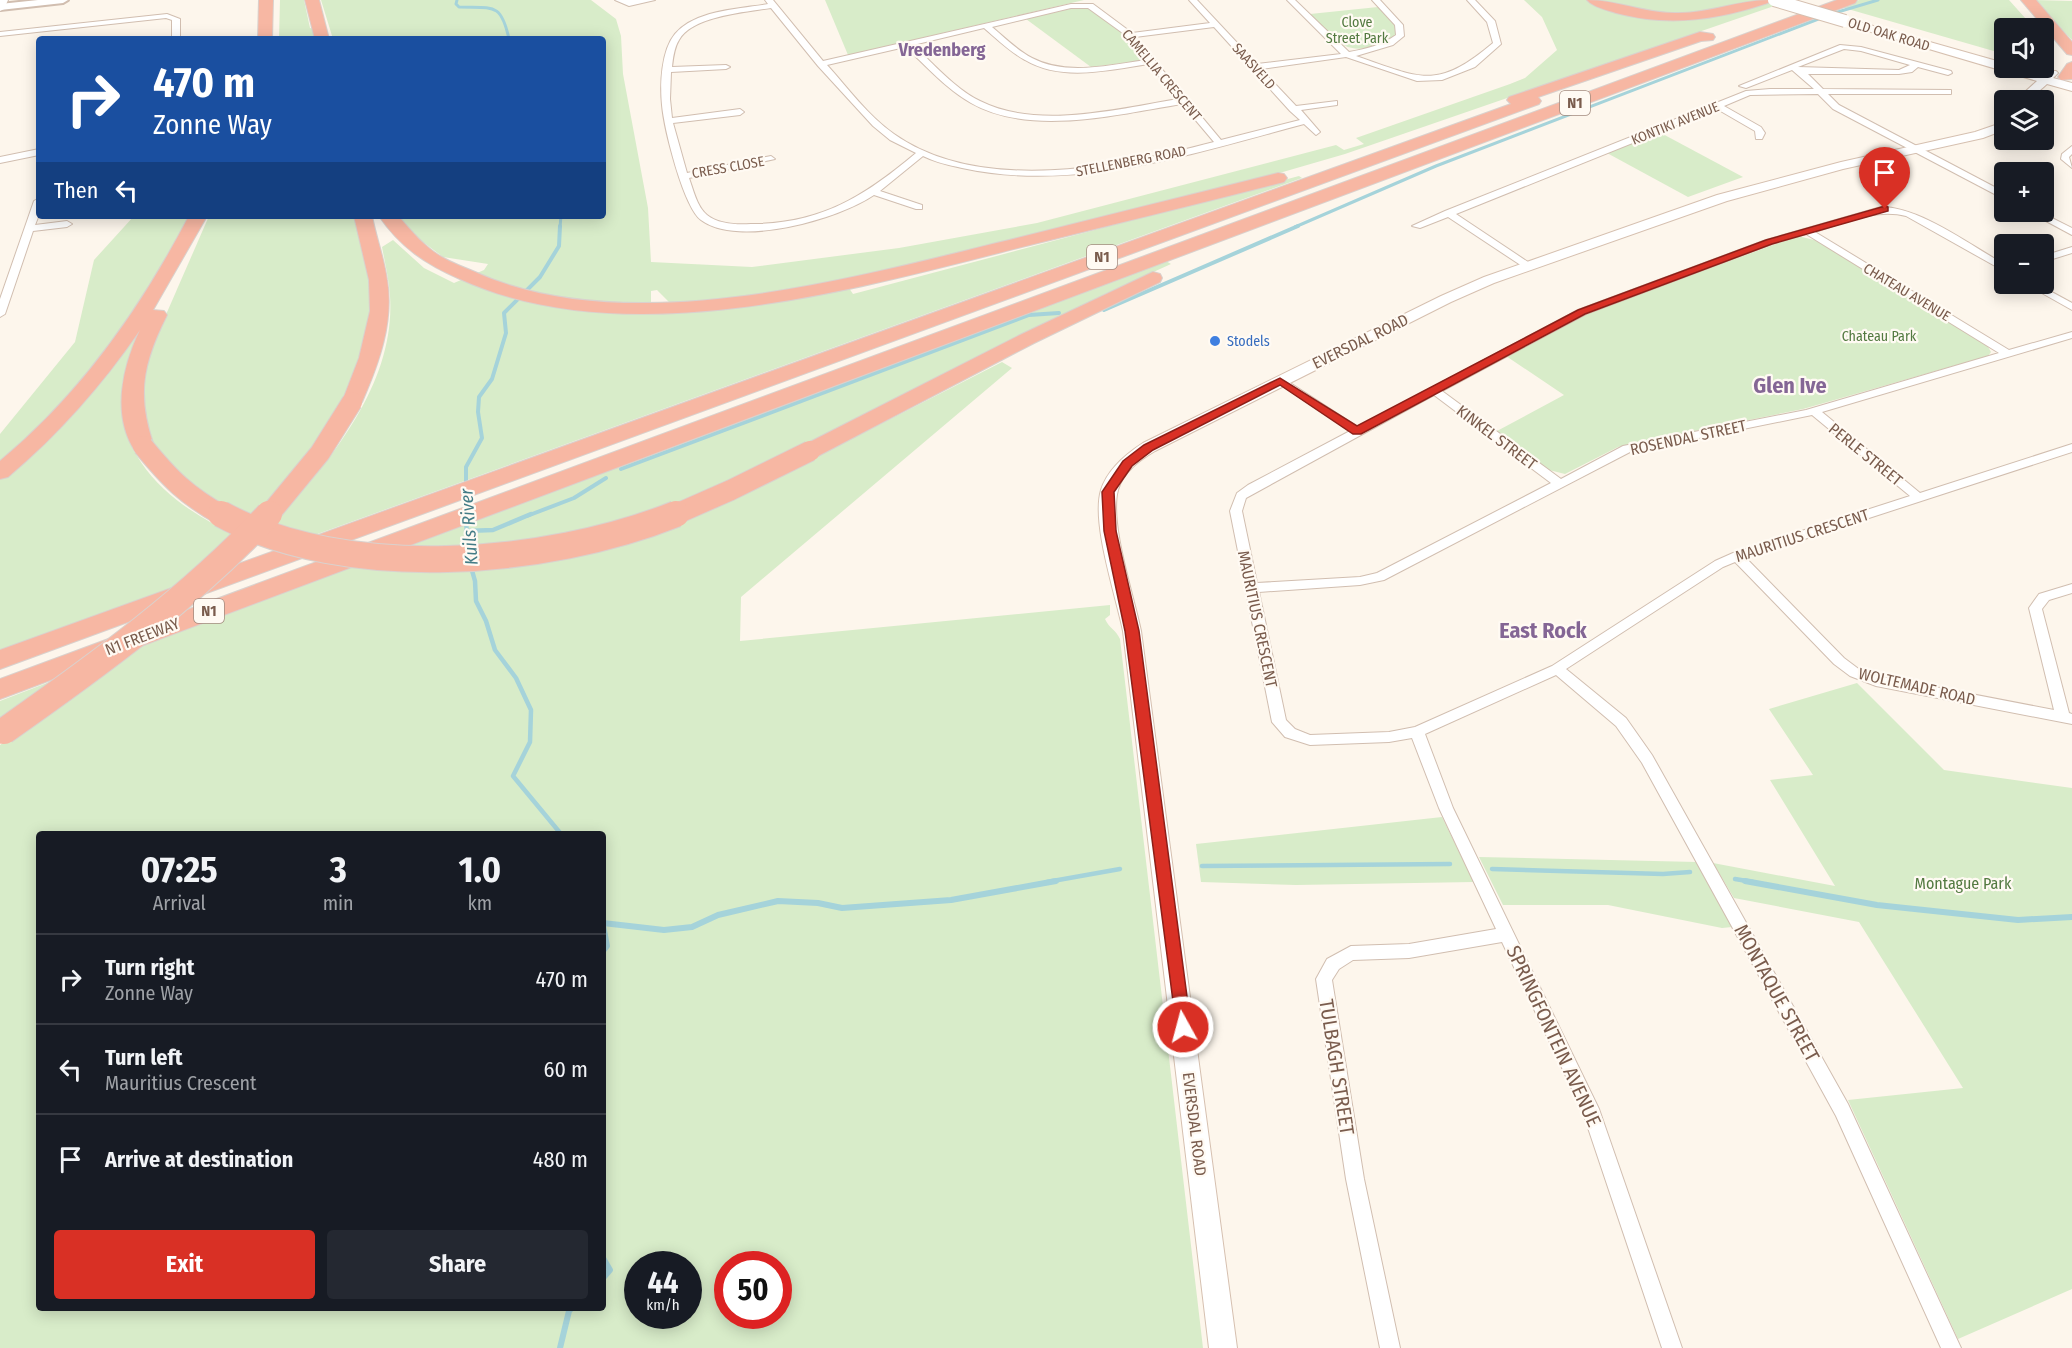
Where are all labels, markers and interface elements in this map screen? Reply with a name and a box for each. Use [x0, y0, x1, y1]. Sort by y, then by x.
park label: Clove Street Park [1326, 14, 1389, 47]
street label: OLD OAK ROAD [1846, 14, 1932, 55]
map controls [1994, 18, 2054, 294]
button: sound [1994, 18, 2054, 78]
street label: CAMELLIA CRESCENT [1118, 26, 1205, 125]
district label: Vredenberg [897, 39, 986, 61]
street label: SAASVELD [1228, 40, 1279, 93]
text: 470 m [153, 58, 255, 108]
icon: right [54, 60, 132, 138]
button: layers [1994, 90, 2054, 150]
road number: N1 [1560, 91, 1590, 115]
street label: KONTIKI AVENUE [1629, 98, 1722, 149]
text: Zonne Way [153, 109, 272, 141]
street label: STELLENBERG ROAD [1075, 142, 1188, 181]
pin [1859, 147, 1910, 209]
street label: CRESS CLOSE [691, 153, 766, 182]
icon: arrive [1868, 156, 1901, 189]
button: + [1994, 162, 2054, 222]
icon: left [110, 174, 143, 207]
text: Then [54, 177, 98, 204]
button: − [1994, 234, 2054, 294]
road number: N1 [1087, 245, 1117, 269]
street label: CHATEAU AVENUE [1860, 260, 1954, 325]
street label: EVERSDAL ROAD [1309, 310, 1411, 373]
park label: Chateau Park [1842, 328, 1917, 345]
place label: Stodels [1227, 333, 1270, 350]
marker: Stodels [1208, 334, 1222, 348]
district label: Glen Ive [1753, 372, 1827, 399]
street label: KINKEL STREET [1453, 401, 1541, 474]
street label: ROSENDAL STREET [1628, 416, 1749, 459]
street label: PERLE STREET [1825, 419, 1907, 490]
water label: Kuils River [455, 487, 483, 566]
street label: MAURITIUS CRESCENT [1733, 505, 1872, 566]
street label: MAURITIUS CRESCENT [1234, 549, 1281, 690]
road number: N1 [194, 599, 224, 623]
street label: N1 FREEWAY [102, 614, 182, 659]
district label: East Rock [1499, 617, 1588, 644]
street label: WOLTEMADE ROAD [1857, 664, 1977, 709]
text: 07:25 [141, 848, 218, 892]
text: 3 [330, 848, 347, 892]
text: 1.0 [458, 848, 501, 892]
park label: Montague Park [1915, 874, 2012, 893]
text: Arrival [153, 891, 206, 915]
text: min [323, 891, 354, 915]
text: km [467, 891, 492, 915]
street label: MONTAQUE STREET [1729, 920, 1825, 1067]
street label: SPRINGFONTEIN AVENUE [1501, 942, 1607, 1130]
text: Turn right [105, 954, 194, 981]
icon: right [54, 963, 87, 996]
text: 470 m [536, 966, 588, 993]
text: Zonne Way [105, 981, 193, 1005]
position arrow [1151, 995, 1215, 1059]
street label: TULBAGH STREET [1314, 997, 1360, 1137]
text: Turn left [105, 1044, 183, 1071]
icon: left [54, 1053, 87, 1086]
text: 60 m [544, 1056, 588, 1083]
text: Mauritius Crescent [105, 1071, 257, 1095]
street label: EVERSDAL ROAD [1179, 1071, 1210, 1177]
icon: arrive [54, 1143, 87, 1176]
text: Arrive at destination [105, 1146, 293, 1173]
text: 480 m [533, 1146, 588, 1173]
button: Exit [54, 1230, 315, 1299]
button: Share [327, 1230, 588, 1299]
speed limit sign: 50 [714, 1251, 792, 1329]
text: 44 [648, 1265, 678, 1301]
text: km/h [646, 1296, 680, 1314]

